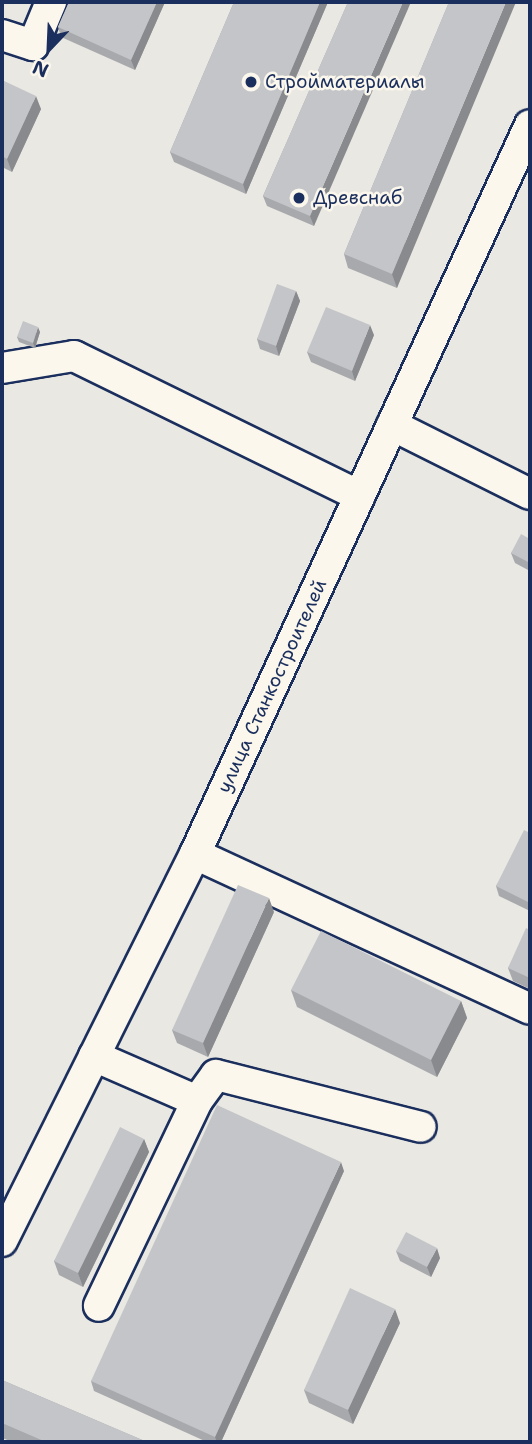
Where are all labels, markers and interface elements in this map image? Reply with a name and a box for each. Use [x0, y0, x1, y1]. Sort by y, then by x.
north arrow [14, 14, 84, 84]
text: N [29, 54, 52, 83]
place label: Стройматериалы [265, 71, 425, 93]
marker: Стройматериалы [243, 74, 259, 90]
place label: Древснаб [313, 187, 402, 209]
marker: Древснаб [291, 190, 307, 206]
street label: улица Станкостроителей [212, 576, 332, 796]

